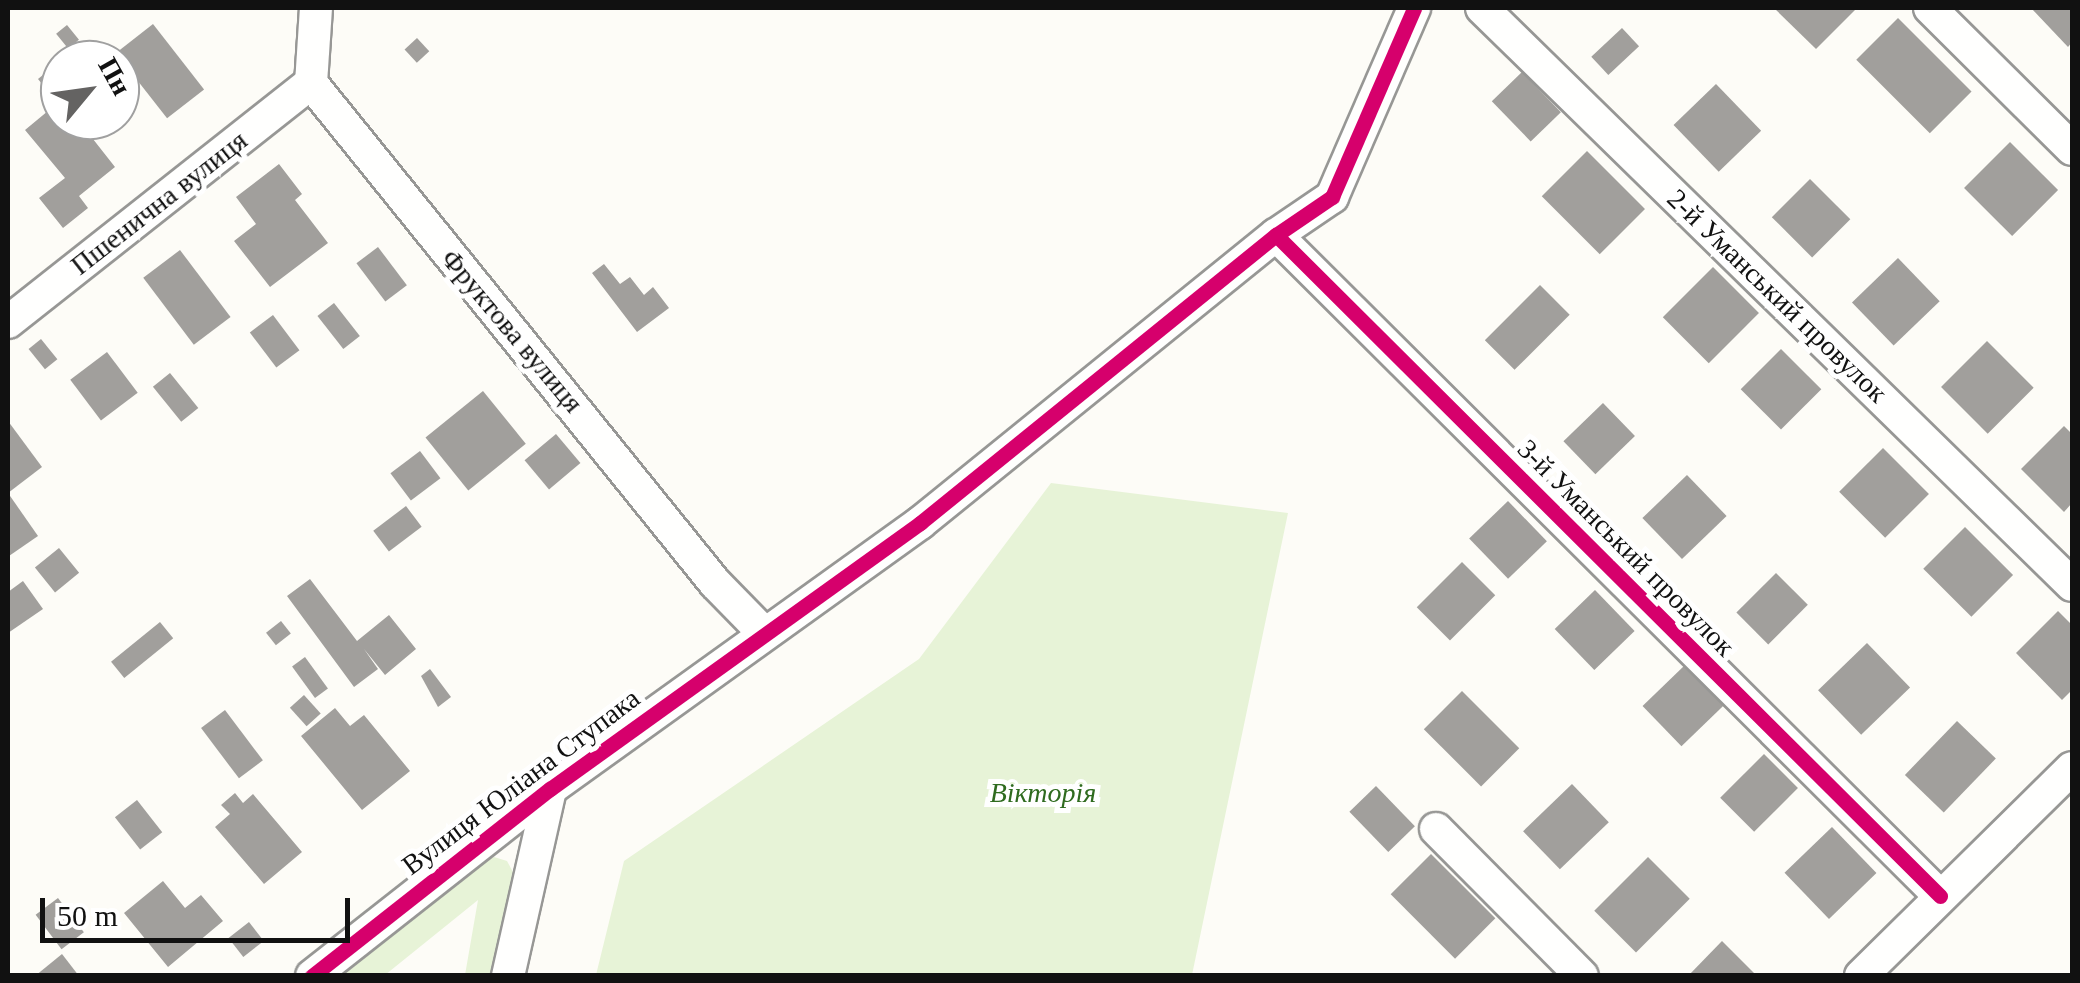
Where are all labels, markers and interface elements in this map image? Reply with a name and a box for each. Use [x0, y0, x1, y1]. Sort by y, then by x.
north arrow [40, 40, 140, 140]
text: Пн [92, 52, 138, 100]
street label: Пшенична вулиця [64, 124, 254, 282]
street label: 2-й Уманський провулок [1660, 182, 1894, 410]
street label: Фруктова вулиця [434, 242, 590, 420]
street label: 3-й Уманський провулок [1511, 433, 1741, 663]
street label: Вулиця Юліана Ступака [395, 682, 647, 882]
park label: Вікторія [990, 776, 1096, 810]
scale bar [45, 878, 355, 940]
text: 50 m [57, 899, 118, 932]

